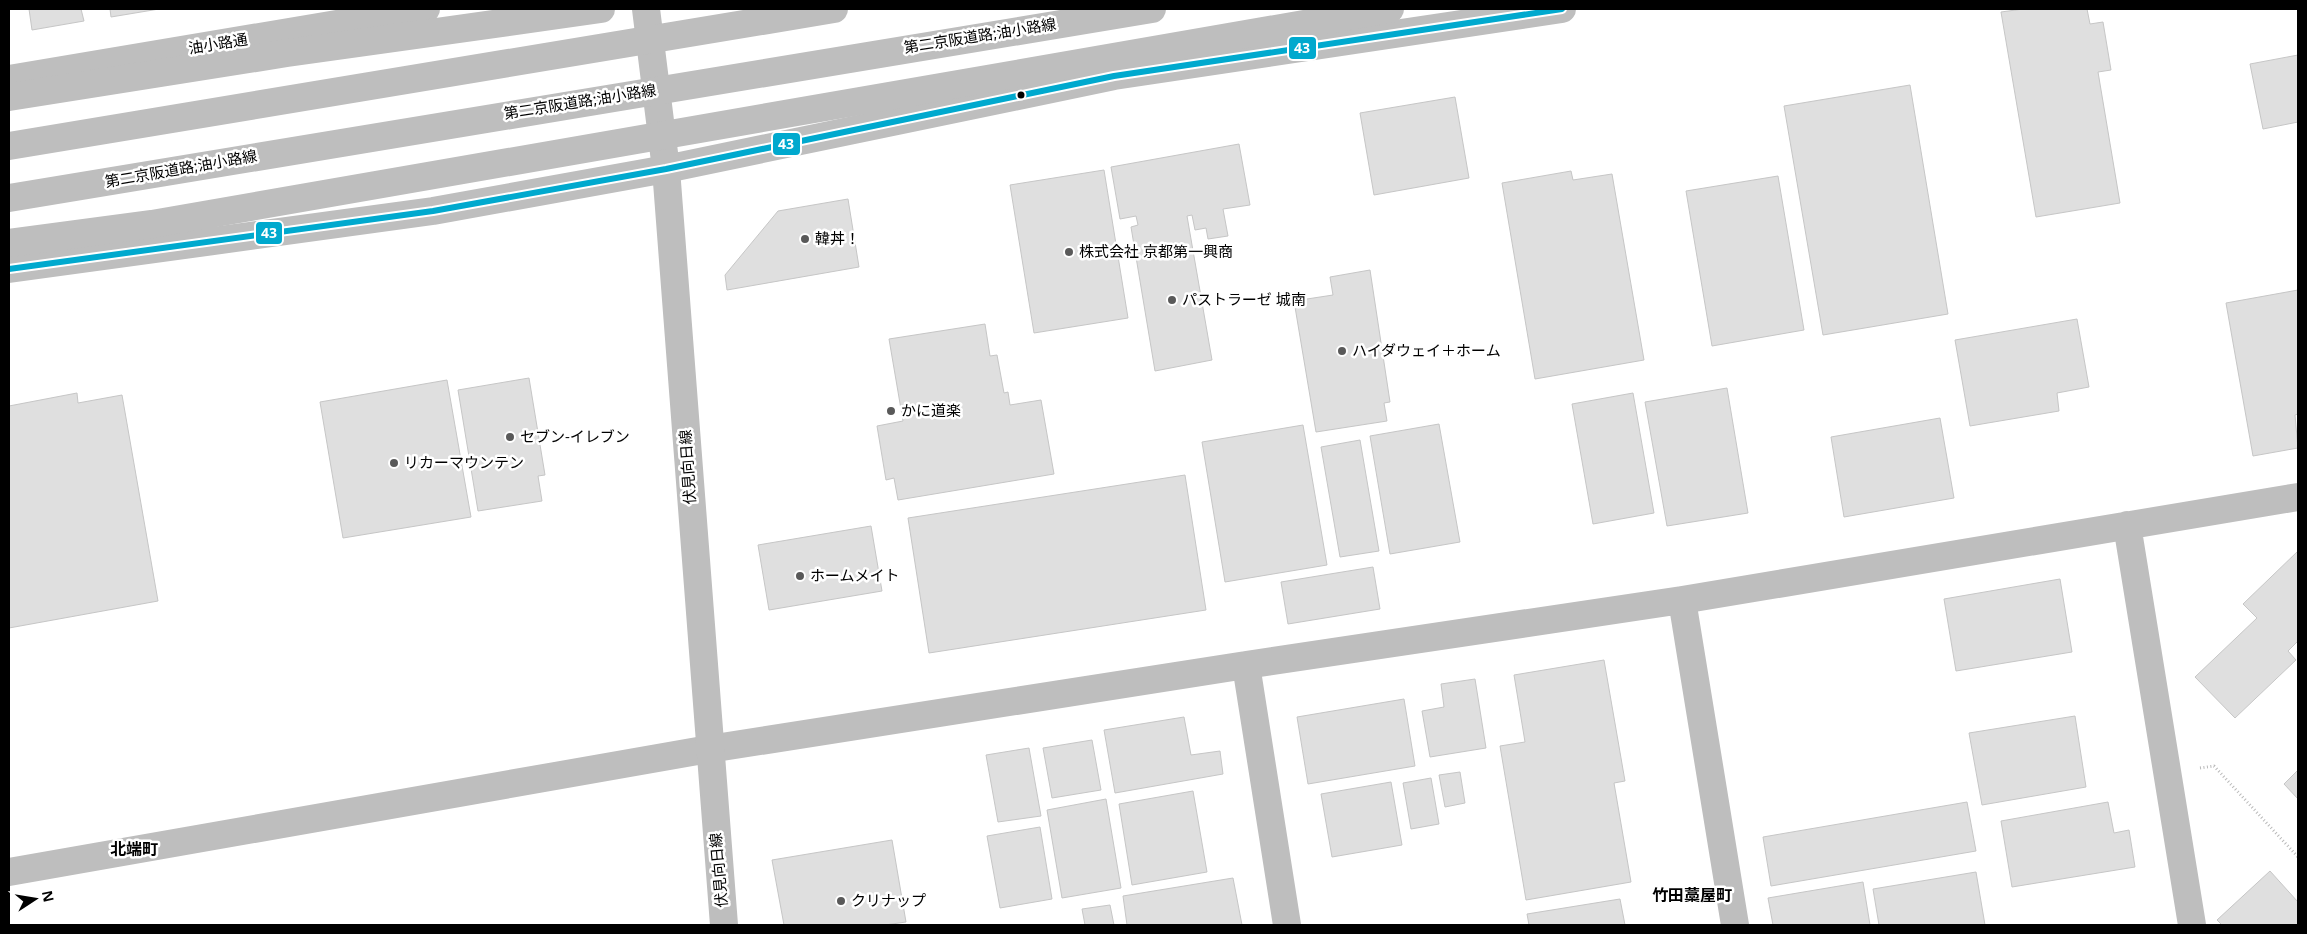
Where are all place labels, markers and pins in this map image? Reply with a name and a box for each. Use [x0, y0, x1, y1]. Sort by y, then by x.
unlabelled marker [1016, 90, 1026, 100]
place label: 韓丼！ [815, 228, 860, 248]
marker: 韓丼！ [799, 233, 811, 245]
place label: 株式会社 京都第一興商 [1079, 241, 1233, 261]
marker: 株式会社 京都第一興商 [1063, 246, 1075, 258]
place label: パストラーゼ 城南 [1182, 289, 1306, 309]
marker: パストラーゼ 城南 [1166, 294, 1178, 306]
place label: ハイダウェイ＋ホーム [1352, 340, 1501, 360]
marker: ハイダウェイ＋ホーム [1336, 345, 1348, 357]
place label: かに道楽 [901, 400, 961, 420]
marker: かに道楽 [885, 405, 897, 417]
place label: セブン-イレブン [520, 426, 630, 446]
marker: セブン-イレブン [504, 431, 516, 443]
place label: リカーマウンテン [404, 452, 524, 472]
marker: リカーマウンテン [388, 457, 400, 469]
place label: ホームメイト [810, 565, 900, 585]
marker: ホームメイト [794, 570, 806, 582]
place label: クリナップ [851, 890, 926, 910]
marker: クリナップ [835, 895, 847, 907]

